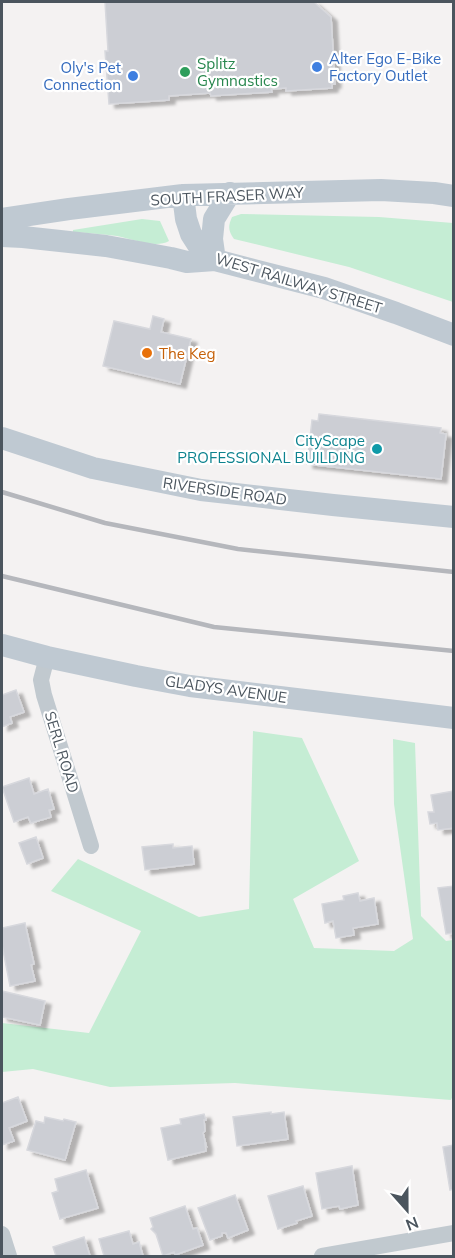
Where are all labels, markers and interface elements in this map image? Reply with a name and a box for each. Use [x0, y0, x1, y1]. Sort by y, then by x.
place label: Alter Ego E-Bike Factory Outlet [329, 49, 441, 85]
place label: Splitz Gymnastics [197, 54, 278, 90]
place label: Oly's Pet Connection [43, 58, 121, 94]
marker: Alter Ego E-Bike Factory Outlet [310, 60, 324, 74]
marker: Splitz Gymnastics [178, 65, 192, 79]
marker: Oly's Pet Connection [126, 69, 140, 83]
street label: SOUTH FRASER WAY [150, 182, 305, 210]
street label: WEST RAILWAY STREET [213, 249, 385, 317]
place label: The Keg [159, 344, 215, 363]
marker: The Keg [140, 346, 154, 360]
place label: CityScape PROFESSIONAL BUILDING [177, 431, 365, 467]
marker: CityScape PROFESSIONAL BUILDING [370, 442, 384, 456]
street label: RIVERSIDE ROAD [162, 473, 288, 509]
street label: GLADYS AVENUE [164, 671, 288, 707]
street label: SERL ROAD [41, 709, 83, 795]
north arrow [377, 1180, 437, 1240]
text: N [403, 1213, 422, 1236]

